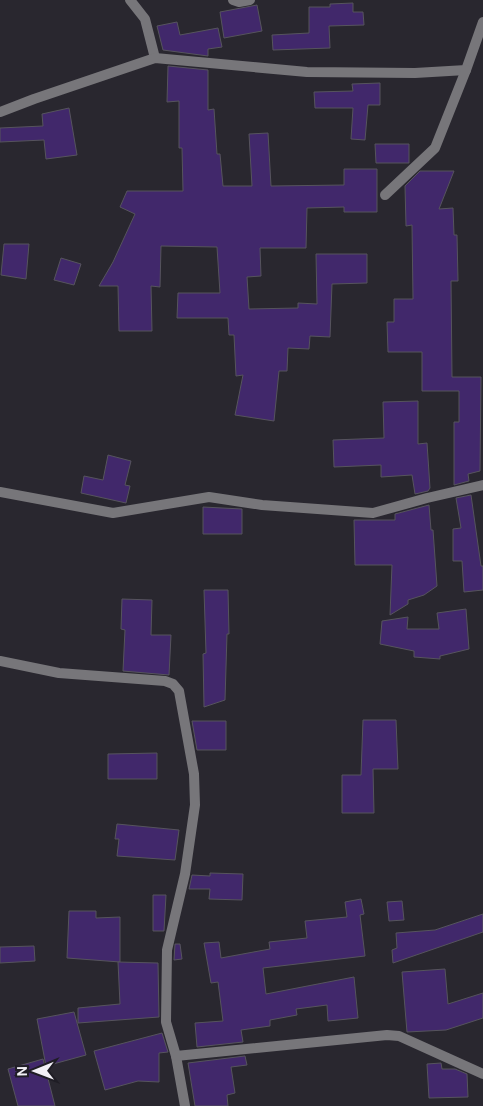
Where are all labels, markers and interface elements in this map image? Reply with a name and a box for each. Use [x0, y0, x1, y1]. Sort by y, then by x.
north arrow [10, 1046, 60, 1096]
text: N [13, 1066, 31, 1076]

